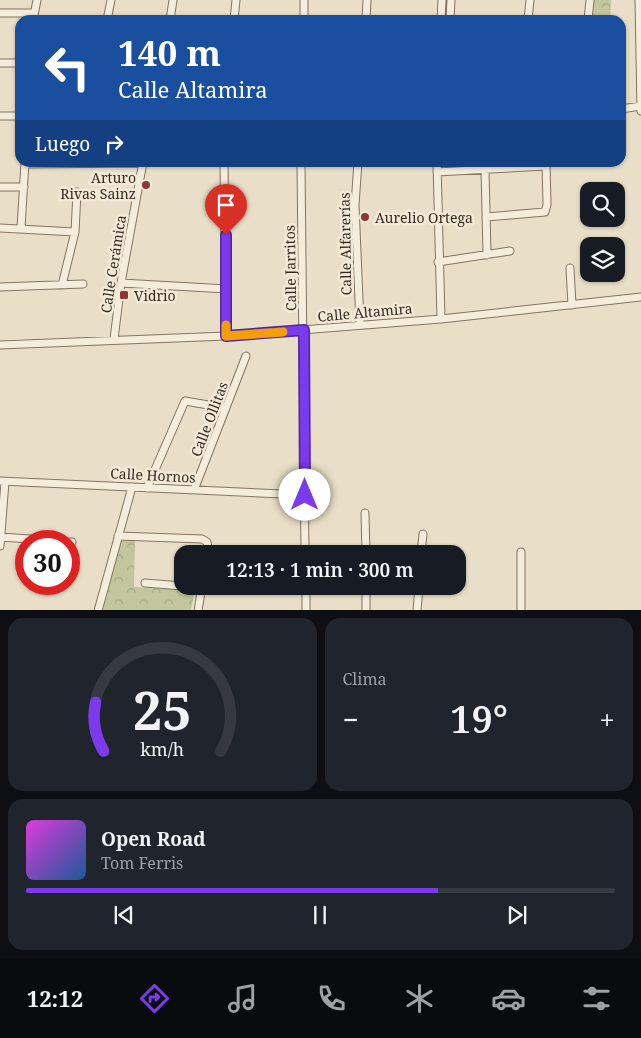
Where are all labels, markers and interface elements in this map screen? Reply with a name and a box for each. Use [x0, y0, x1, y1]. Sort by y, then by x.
text: 140 m [118, 29, 221, 76]
icon: left [35, 35, 100, 100]
text: Calle Altamira [118, 74, 268, 104]
icon: right [100, 130, 128, 158]
text: Luego [35, 131, 90, 157]
place label: Arturo Rivas Sainz [60, 168, 136, 203]
marker: Arturo Rivas Sainz [140, 179, 152, 191]
map controls [580, 182, 625, 282]
button: search [580, 182, 625, 227]
pin [205, 184, 247, 235]
icon: arrive [212, 191, 240, 219]
street label: Calle Alfarerías [335, 192, 355, 296]
place label: Aurelio Ortega [375, 208, 473, 227]
marker: Aurelio Ortega [359, 211, 371, 223]
street label: Calle Cerámica [96, 213, 130, 314]
street label: Calle Jarritos [280, 225, 300, 311]
button: layers [580, 237, 625, 282]
place label: Vidrio [134, 286, 176, 305]
marker: Vidrio [118, 289, 130, 301]
street label: Calle Altamira [317, 298, 413, 326]
street label: Calle Ollitas [186, 379, 232, 459]
street label: Calle Hornos [110, 463, 196, 487]
position arrow [278, 468, 330, 520]
speed limit sign: 30 [15, 530, 80, 595]
text: 12:13 · 1 min · 300 m [226, 557, 414, 583]
text: Clima [343, 668, 387, 690]
text: 25 [133, 674, 192, 745]
text: 19° [450, 692, 508, 744]
text: − [343, 700, 359, 738]
text: + [599, 700, 615, 738]
text: km/h [140, 737, 184, 761]
text: Open Road [101, 826, 206, 852]
text: Tom Ferris [101, 852, 183, 874]
icon: previous [110, 901, 138, 929]
icon: pause [306, 901, 334, 929]
icon: next [503, 901, 531, 929]
icon: directions [137, 981, 172, 1016]
icon: music [225, 981, 260, 1016]
icon: phone [314, 981, 349, 1016]
icon: climate [402, 981, 437, 1016]
icon: car [491, 981, 526, 1016]
icon: filters [579, 981, 614, 1016]
text: 12:12 [27, 983, 83, 1013]

